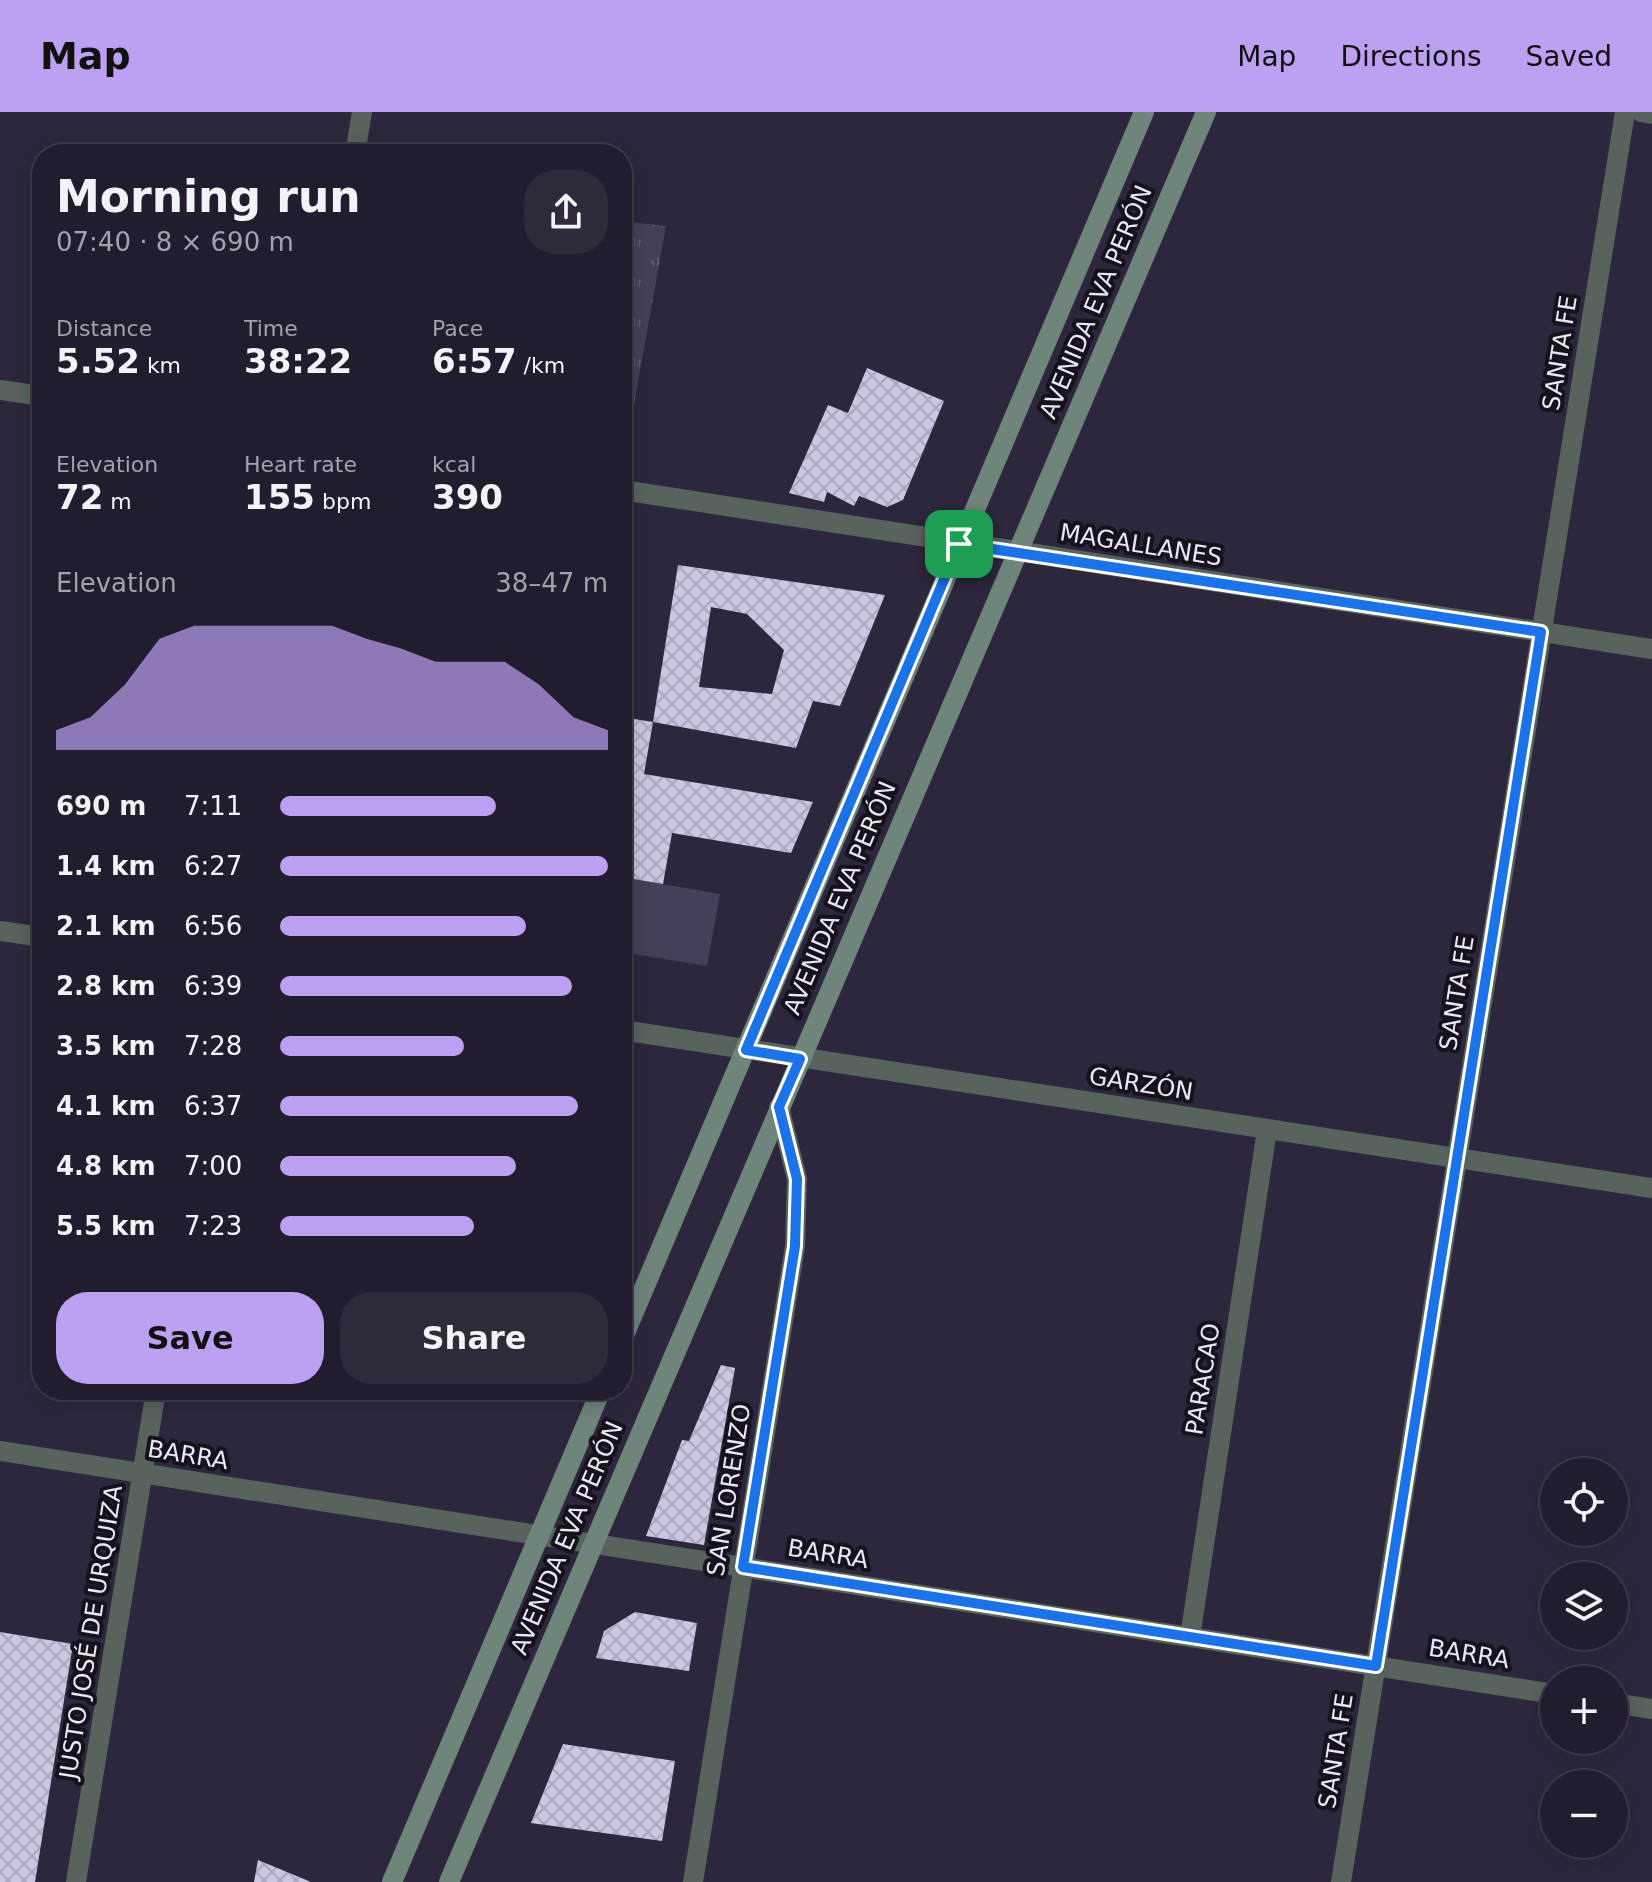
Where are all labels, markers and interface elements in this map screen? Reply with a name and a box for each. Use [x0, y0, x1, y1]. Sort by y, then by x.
text: Map [40, 34, 131, 78]
text: Map [1237, 40, 1296, 73]
text: Directions [1340, 40, 1481, 73]
text: Saved [1525, 40, 1612, 73]
button: share [524, 170, 608, 254]
text: Morning run [56, 171, 361, 222]
street label: AVENIDA EVA PERÓN [1032, 180, 1158, 423]
text: 07:40 · 8 × 690 m [56, 227, 294, 257]
street label: SANTA FE [1537, 294, 1583, 412]
text: Distance [56, 316, 152, 341]
text: Time [244, 316, 298, 341]
text: Pace [432, 316, 483, 341]
text: 5.52 [56, 341, 140, 381]
text: 38:22 [244, 341, 352, 381]
text: 6:57 [432, 341, 517, 381]
text: km [140, 353, 181, 378]
text: /km [517, 353, 565, 378]
text: Elevation [56, 452, 158, 477]
text: Heart rate [244, 452, 357, 477]
text: kcal [432, 452, 476, 477]
text: 72 [56, 477, 103, 517]
text: 155 [244, 477, 315, 517]
text: 390 [432, 477, 503, 517]
text: m [103, 489, 132, 514]
text: bpm [315, 489, 371, 514]
pin [925, 510, 993, 578]
street label: MAGALLANES [1058, 518, 1224, 572]
icon: arrive [937, 522, 981, 566]
text: Elevation [56, 568, 177, 598]
text: 38–47 m [495, 568, 608, 598]
street label: AVENIDA EVA PERÓN [776, 776, 902, 1019]
text: 690 m [56, 791, 146, 821]
text: 7:11 [184, 791, 242, 821]
text: 1.4 km [56, 851, 156, 881]
text: 6:27 [184, 851, 242, 881]
text: 2.1 km [56, 911, 156, 941]
text: 6:56 [184, 911, 242, 941]
street label: SANTA FE [1434, 934, 1480, 1052]
text: 2.8 km [56, 971, 156, 1001]
text: 6:39 [184, 971, 242, 1001]
text: 3.5 km [56, 1031, 156, 1061]
text: 7:28 [184, 1031, 242, 1061]
street label: GARZÓN [1087, 1060, 1195, 1106]
text: 4.1 km [56, 1091, 156, 1121]
text: 6:37 [184, 1091, 242, 1121]
text: 4.8 km [56, 1151, 156, 1181]
text: 7:00 [184, 1151, 242, 1181]
text: 5.5 km [56, 1211, 156, 1241]
text: 7:23 [184, 1211, 242, 1241]
button: Save [56, 1292, 324, 1384]
button: Share [340, 1292, 608, 1384]
street label: PARACAO [1180, 1321, 1226, 1437]
street label: SAN LORENZO [702, 1402, 756, 1578]
street label: AVENIDA EVA PERÓN [503, 1416, 629, 1659]
street label: BARRA [145, 1435, 231, 1475]
map controls [1540, 1458, 1628, 1858]
button: locate [1540, 1458, 1628, 1546]
street label: JUSTO JOSÉ DE URQUIZA [53, 1482, 128, 1783]
street label: BARRA [785, 1534, 871, 1574]
button: layers [1540, 1562, 1628, 1650]
street label: BARRA [1426, 1634, 1512, 1674]
button: + [1540, 1666, 1628, 1754]
street label: SANTA FE [1313, 1692, 1359, 1810]
button: − [1540, 1770, 1628, 1858]

